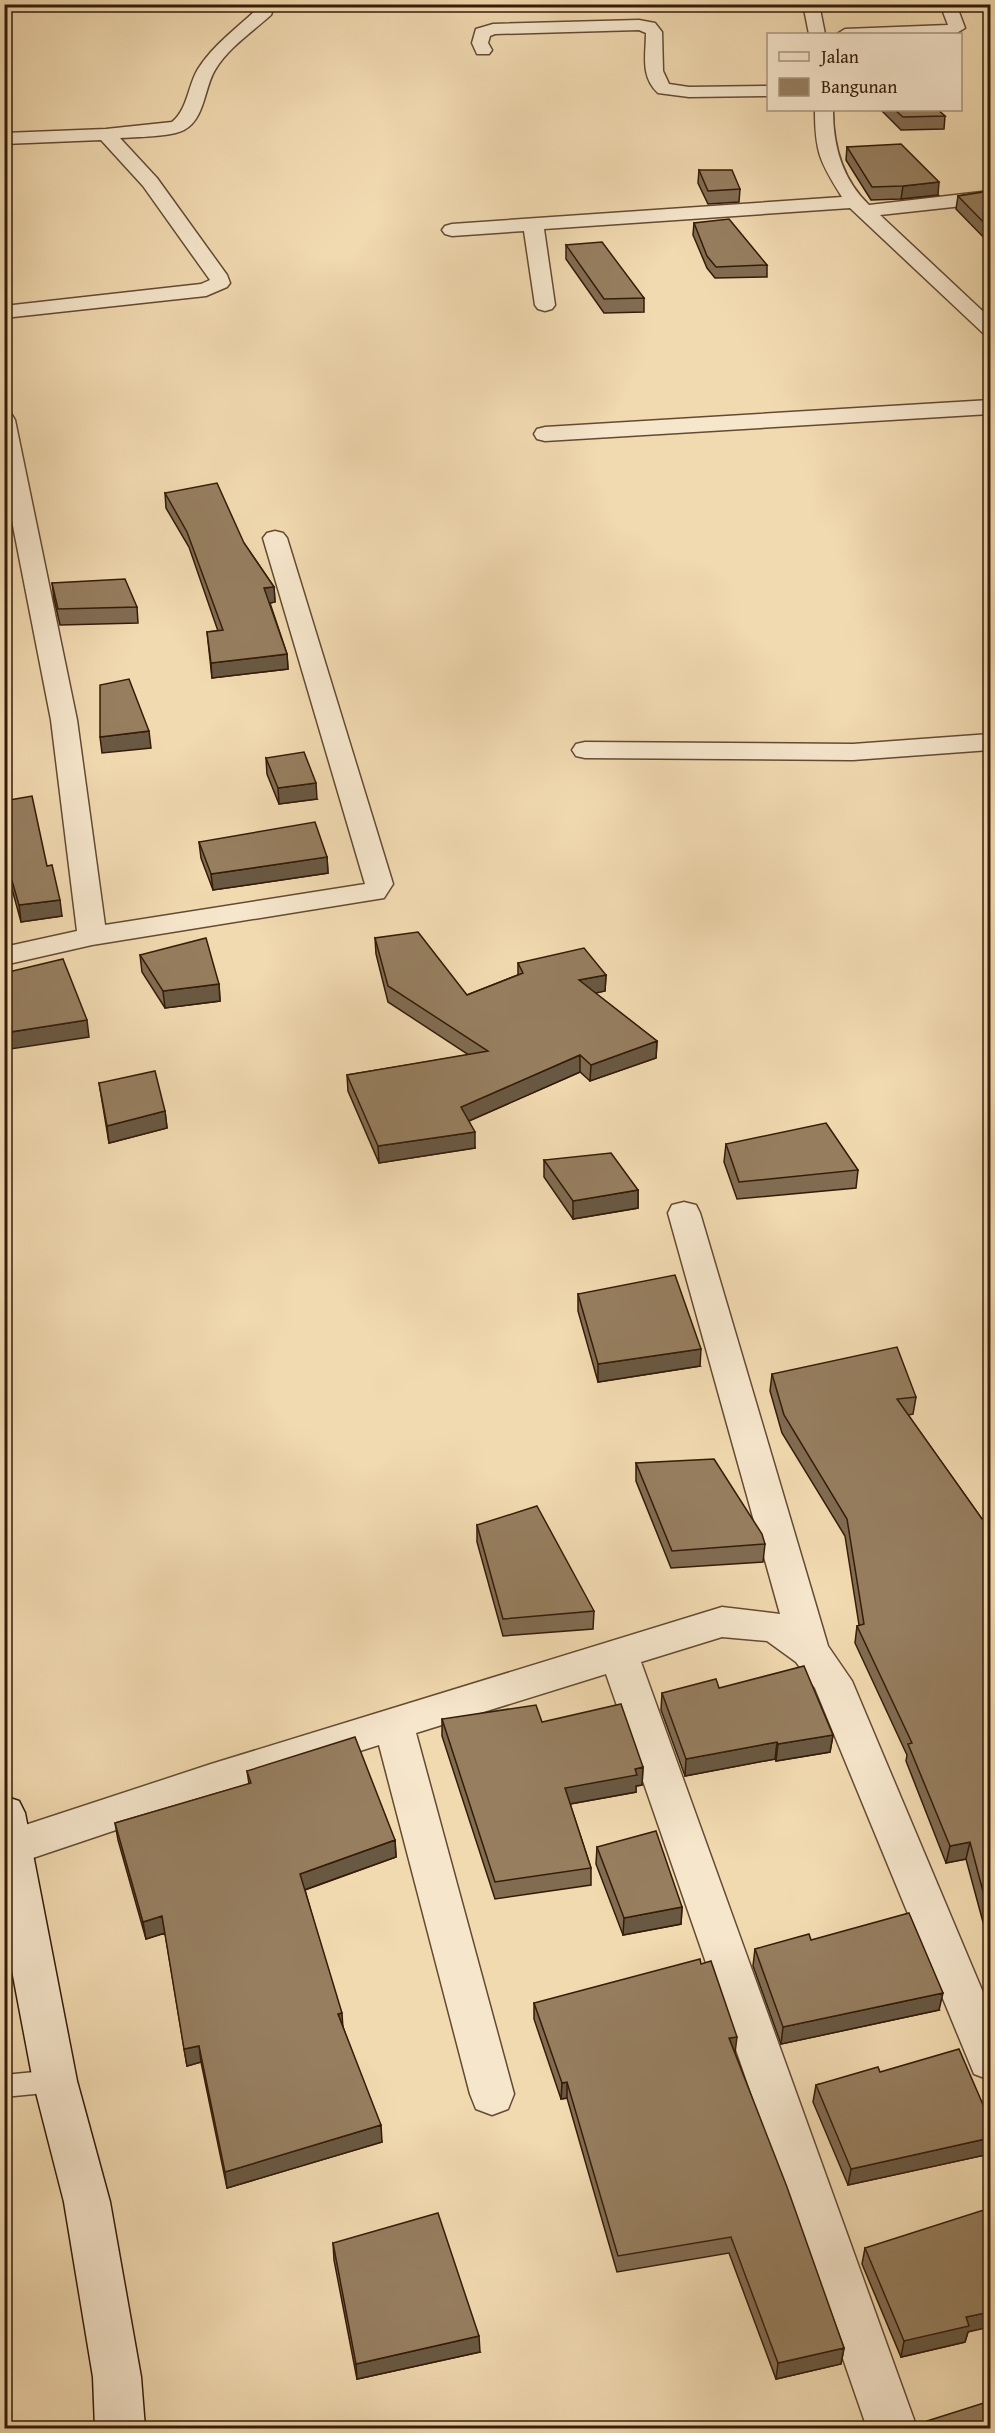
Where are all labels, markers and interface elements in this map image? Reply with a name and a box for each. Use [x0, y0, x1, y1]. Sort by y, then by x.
legend [767, 33, 962, 111]
text: Jalan [819, 43, 859, 70]
text: Bangunan [821, 73, 897, 100]

